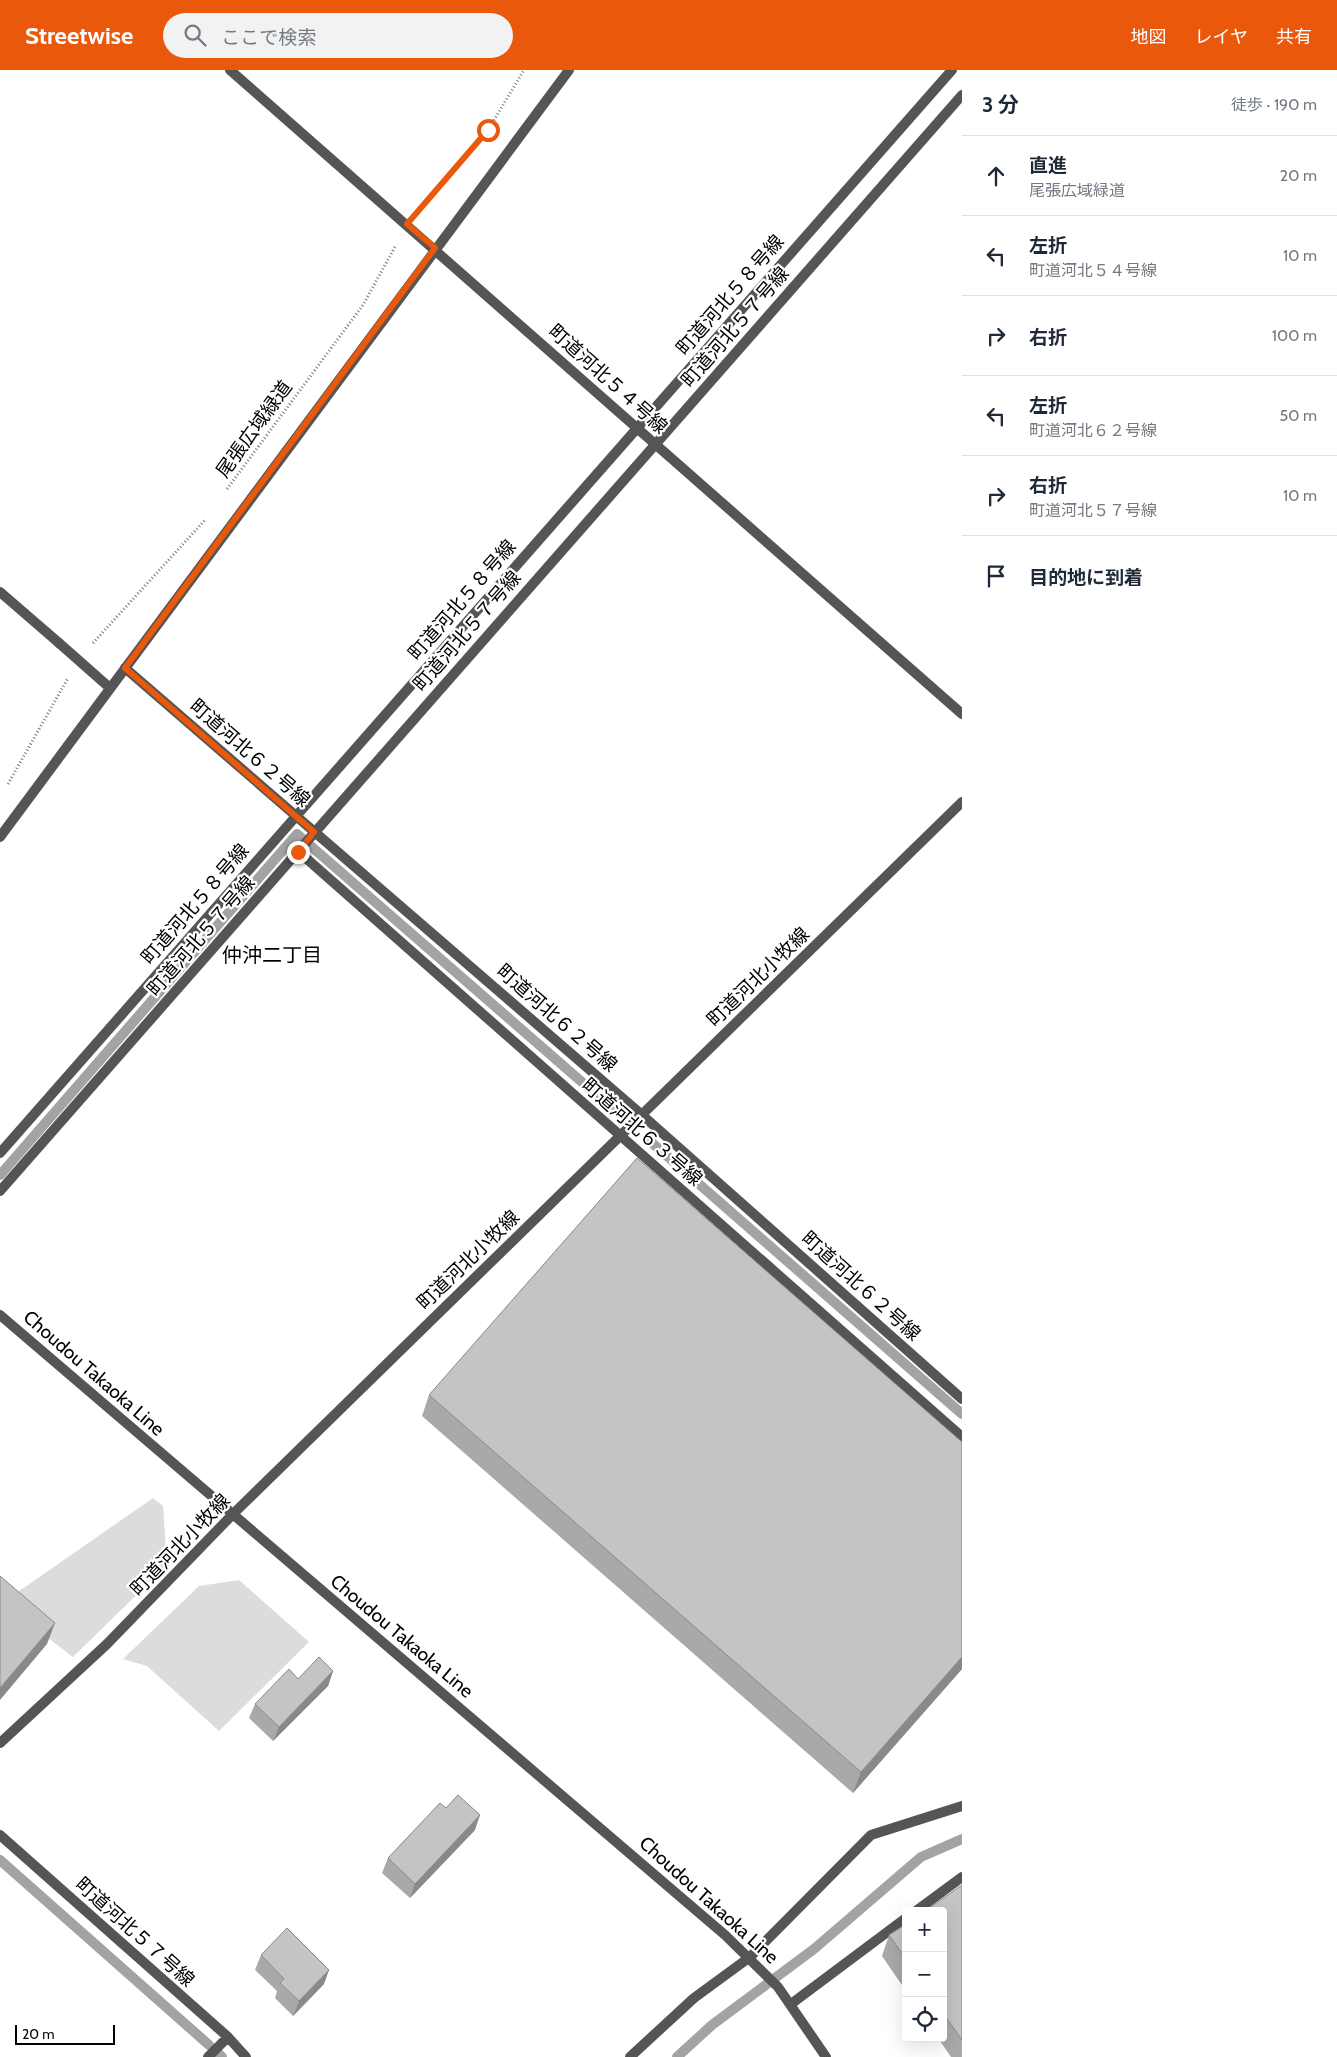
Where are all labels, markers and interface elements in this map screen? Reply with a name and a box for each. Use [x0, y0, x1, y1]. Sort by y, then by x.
search box [163, 13, 513, 58]
text: Streetwise [25, 21, 133, 50]
icon: search [181, 21, 209, 49]
text: ここで検索 [221, 26, 316, 49]
text: 地図 [1131, 26, 1167, 48]
text: レイヤ [1195, 26, 1248, 48]
text: 共有 [1276, 26, 1312, 48]
text: 3 分 [982, 92, 1019, 117]
text: 徒歩 · 190 m [1231, 95, 1317, 114]
route start [477, 119, 500, 142]
text: 直進 [1029, 154, 1067, 177]
icon: ahead [982, 162, 1010, 190]
text: 20 m [1280, 166, 1317, 185]
text: 尾張広域緑道 [1029, 181, 1125, 200]
street label: 町道河北５８号線 [671, 230, 789, 360]
text: 左折 [1029, 234, 1067, 257]
icon: left [982, 242, 1010, 270]
text: 10 m [1283, 246, 1317, 265]
text: 町道河北５４号線 [1029, 261, 1157, 280]
street label: 町道河北５７号線 [676, 262, 794, 392]
street label: 町道河北５４号線 [544, 320, 672, 438]
icon: right [982, 322, 1010, 350]
text: 右折 [1029, 326, 1067, 349]
text: 100 m [1272, 326, 1317, 345]
street label: 尾張広域緑道 [211, 376, 297, 482]
text: 左折 [1029, 394, 1067, 417]
icon: left [982, 402, 1010, 430]
text: 50 m [1280, 406, 1317, 425]
text: 町道河北６２号線 [1029, 421, 1157, 440]
text: 右折 [1029, 474, 1067, 497]
icon: right [982, 482, 1010, 510]
text: 10 m [1283, 486, 1317, 505]
text: 町道河北５７号線 [1029, 501, 1157, 520]
street label: 町道河北５８号線 [403, 535, 521, 665]
icon: arrive [982, 562, 1010, 590]
street label: 町道河北５７号線 [408, 566, 526, 696]
text: 目的地に到着 [1029, 566, 1143, 589]
street label: 町道河北６２号線 [185, 694, 315, 812]
street label: 町道河北５８号線 [136, 839, 254, 969]
route end [287, 841, 310, 864]
street label: 町道河北５７号線 [142, 871, 260, 1001]
street label: 町道河北小牧線 [702, 923, 814, 1031]
district label: 仲沖二丁目 [222, 943, 322, 967]
street label: 町道河北６２号線 [492, 959, 622, 1077]
street label: 町道河北６３号線 [577, 1073, 707, 1191]
street label: 町道河北小牧線 [412, 1206, 524, 1314]
street label: 町道河北６２号線 [797, 1227, 925, 1345]
street label: Choudou Takaoka Line [19, 1305, 169, 1441]
street label: 町道河北小牧線 [126, 1489, 234, 1601]
street label: Choudou Takaoka Line [326, 1570, 478, 1703]
street label: Choudou Takaoka Line [635, 1831, 784, 1969]
street label: 町道河北５７号線 [71, 1873, 199, 1991]
map controls [902, 1907, 947, 2042]
button: + [902, 1907, 947, 1952]
button: − [902, 1952, 947, 1997]
button: locate [902, 1997, 947, 2042]
scale bar [15, 2022, 115, 2045]
text: 20 m [22, 2025, 55, 2043]

